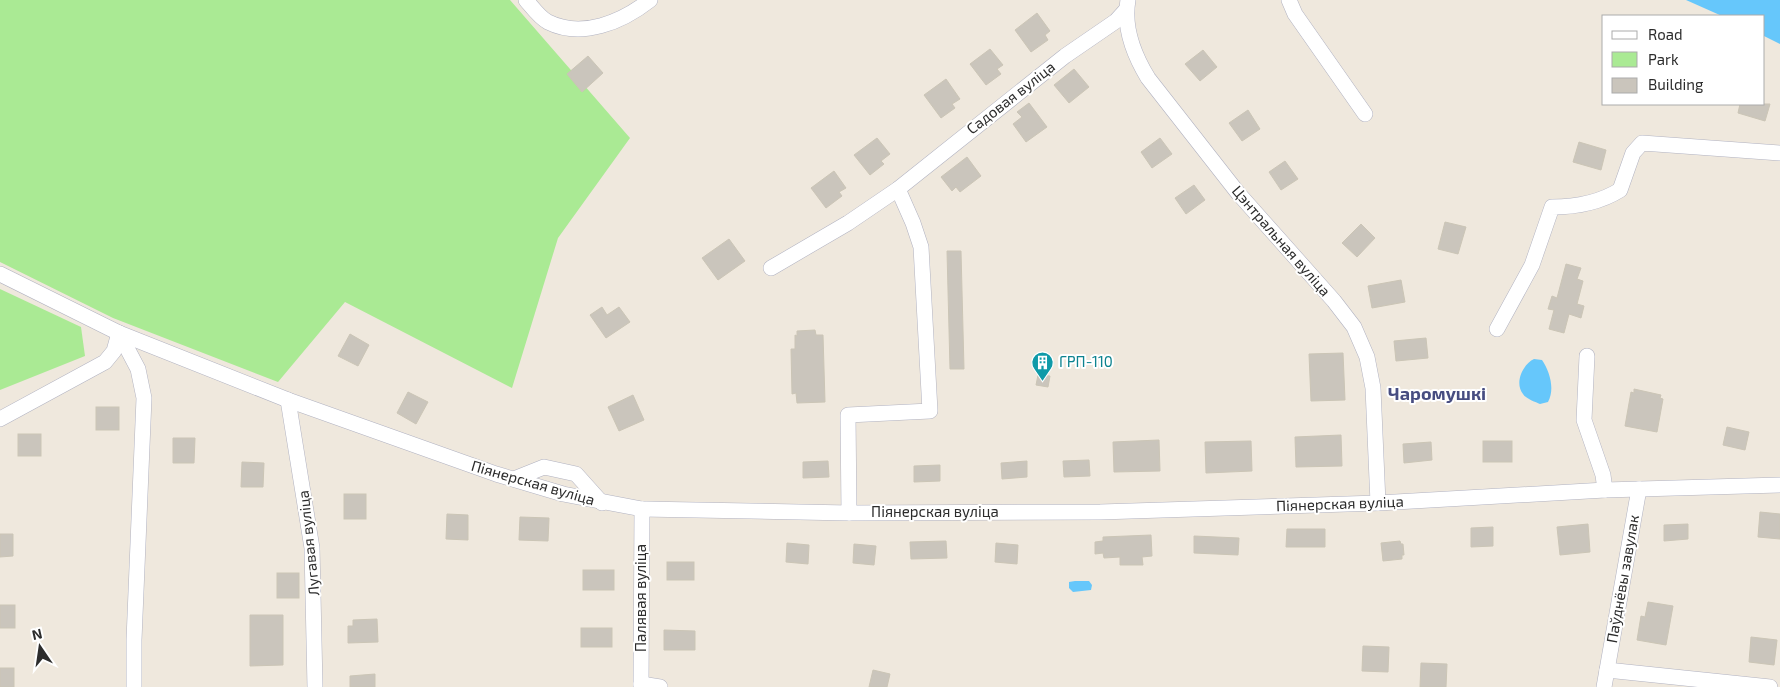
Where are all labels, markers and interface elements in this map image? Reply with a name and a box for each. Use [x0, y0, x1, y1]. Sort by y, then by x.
legend [1602, 15, 1765, 105]
text: Road [1648, 25, 1683, 43]
text: Park [1648, 50, 1679, 68]
street label: Садовая вуліца [963, 57, 1059, 138]
text: Building [1648, 75, 1704, 93]
street label: Цэнтральная вуліца [1228, 181, 1335, 300]
building icon: ГРП-110 [1031, 350, 1055, 381]
place label: ГРП-110 [1059, 352, 1113, 370]
district label: Чаромушкі [1388, 382, 1486, 404]
street label: Піянерская вуліца [469, 456, 597, 509]
street label: Лугавая вуліца [294, 489, 323, 597]
street label: Піянерская вуліца [1276, 492, 1404, 515]
street label: Піянерская вуліца [871, 502, 999, 521]
street label: Паўднёвы завулак [1602, 513, 1643, 645]
street label: Палявая вуліца [631, 544, 650, 652]
north arrow [15, 622, 65, 672]
text: N [30, 624, 44, 643]

